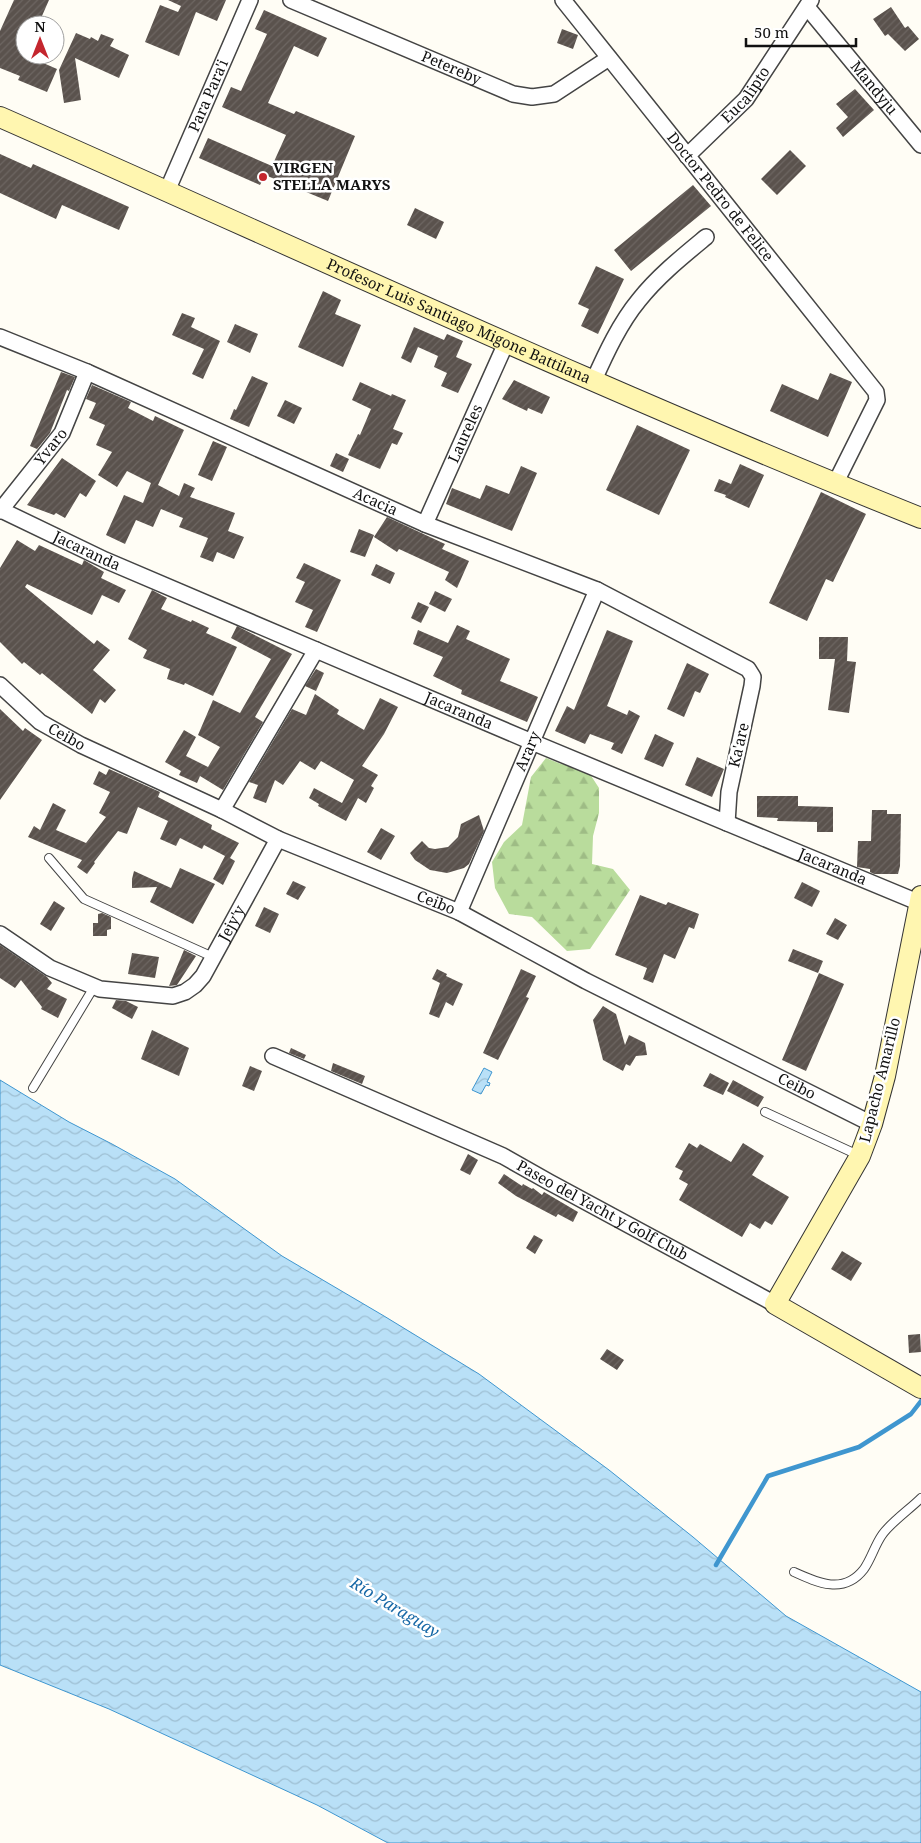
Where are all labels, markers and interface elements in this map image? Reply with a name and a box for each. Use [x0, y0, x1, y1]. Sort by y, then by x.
north arrow [15, 15, 65, 65]
scale bar [746, 15, 856, 47]
text: N [34, 17, 46, 36]
text: 50 m [754, 22, 789, 42]
street label: Petereby [419, 45, 485, 89]
street label: Para Para'i [183, 56, 232, 134]
street label: Mandyju [847, 56, 903, 119]
street label: Eucalipto [716, 62, 774, 127]
street label: Doctor Pedro de Felice [663, 127, 779, 265]
place label: VIRGEN STELLA MARYS [273, 157, 391, 194]
marker: VIRGEN STELLA MARYS [257, 171, 269, 183]
street label: Profesor Luis Santiago Migone Battilana [324, 253, 594, 387]
street label: Laureles [443, 401, 486, 466]
street label: Yvaro [29, 423, 71, 470]
street label: Acacia [350, 482, 401, 519]
street label: Jacaranda [49, 525, 124, 574]
street label: Jacaranda [421, 686, 496, 733]
street label: Ceibo [45, 718, 89, 755]
street label: Ka'are [723, 721, 753, 769]
street label: Arary [510, 727, 545, 774]
street label: Jacaranda [795, 842, 870, 889]
street label: Ceibo [414, 885, 458, 918]
street label: Jejy'y [213, 901, 249, 945]
street label: Lapacho Amarillo [854, 1015, 904, 1144]
street label: Ceibo [775, 1068, 819, 1103]
street label: Paseo del Yacht y Golf Club [513, 1155, 692, 1264]
water label: Río Paraguay [345, 1571, 444, 1642]

